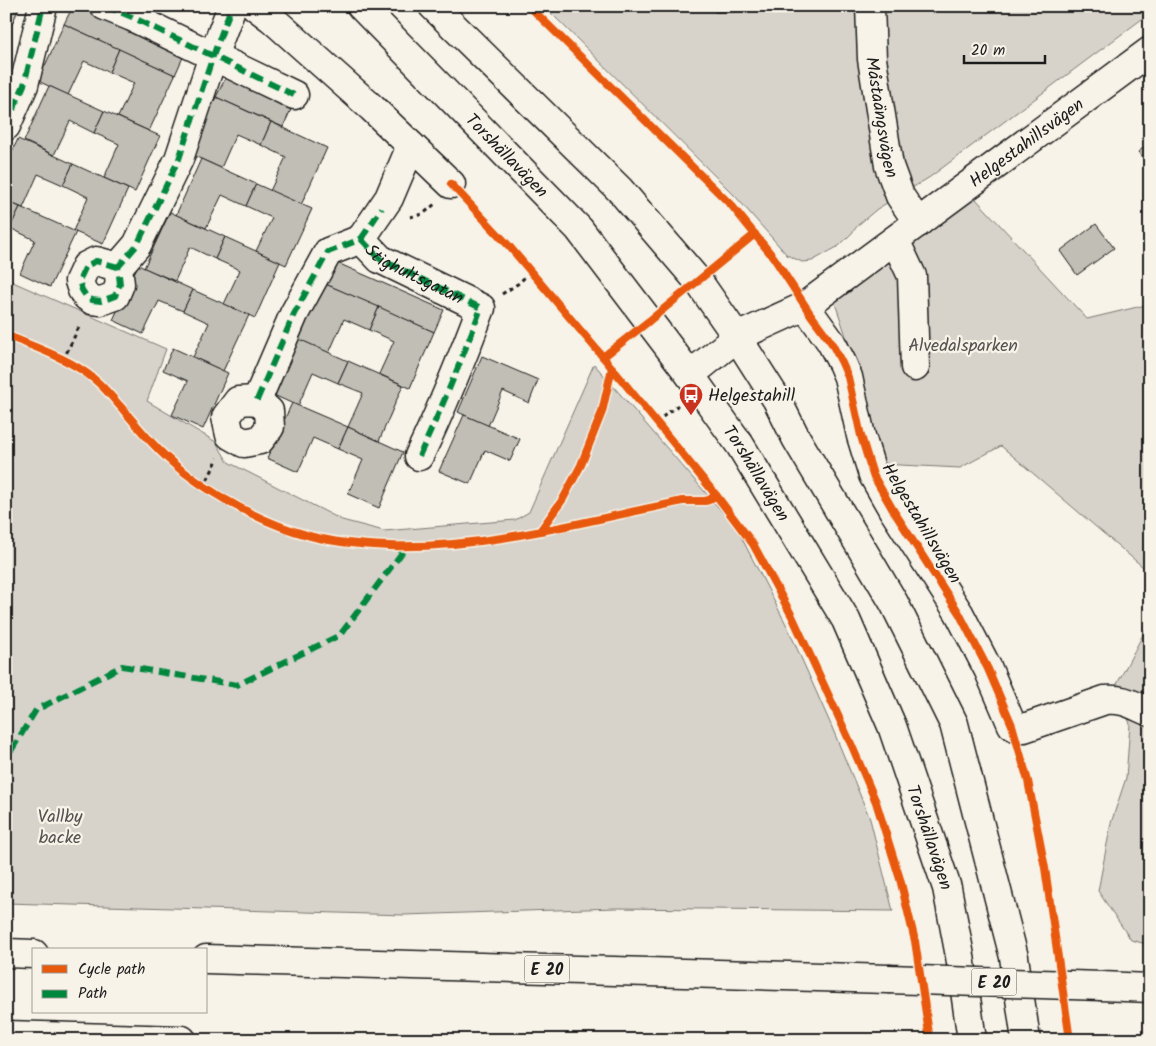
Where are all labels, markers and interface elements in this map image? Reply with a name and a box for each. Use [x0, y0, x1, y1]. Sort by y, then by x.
scale bar [964, 32, 1045, 64]
text: 20 m [971, 39, 1005, 63]
street label: Måstaängsvägen [856, 55, 905, 183]
street label: Helgestahillsvägen [963, 91, 1091, 196]
street label: Torshällavägen [457, 107, 555, 206]
street label: Stighultsgatan [357, 238, 468, 313]
park label: Alvedalsparken [908, 332, 1018, 361]
bus stop icon: Helgestahill [678, 382, 704, 416]
place label: Helgestahill [708, 382, 796, 411]
street label: Torshällavägen [714, 420, 796, 528]
street label: Helgestahillsvägen [873, 458, 968, 590]
street label: Torshällavägen [897, 781, 960, 894]
park label: Vallby backe [38, 803, 83, 853]
legend [32, 948, 208, 1014]
road number: E 20 [524, 956, 570, 982]
text: Cycle path [78, 958, 145, 982]
road number: E 20 [972, 969, 1016, 996]
text: Path [78, 982, 107, 1006]

